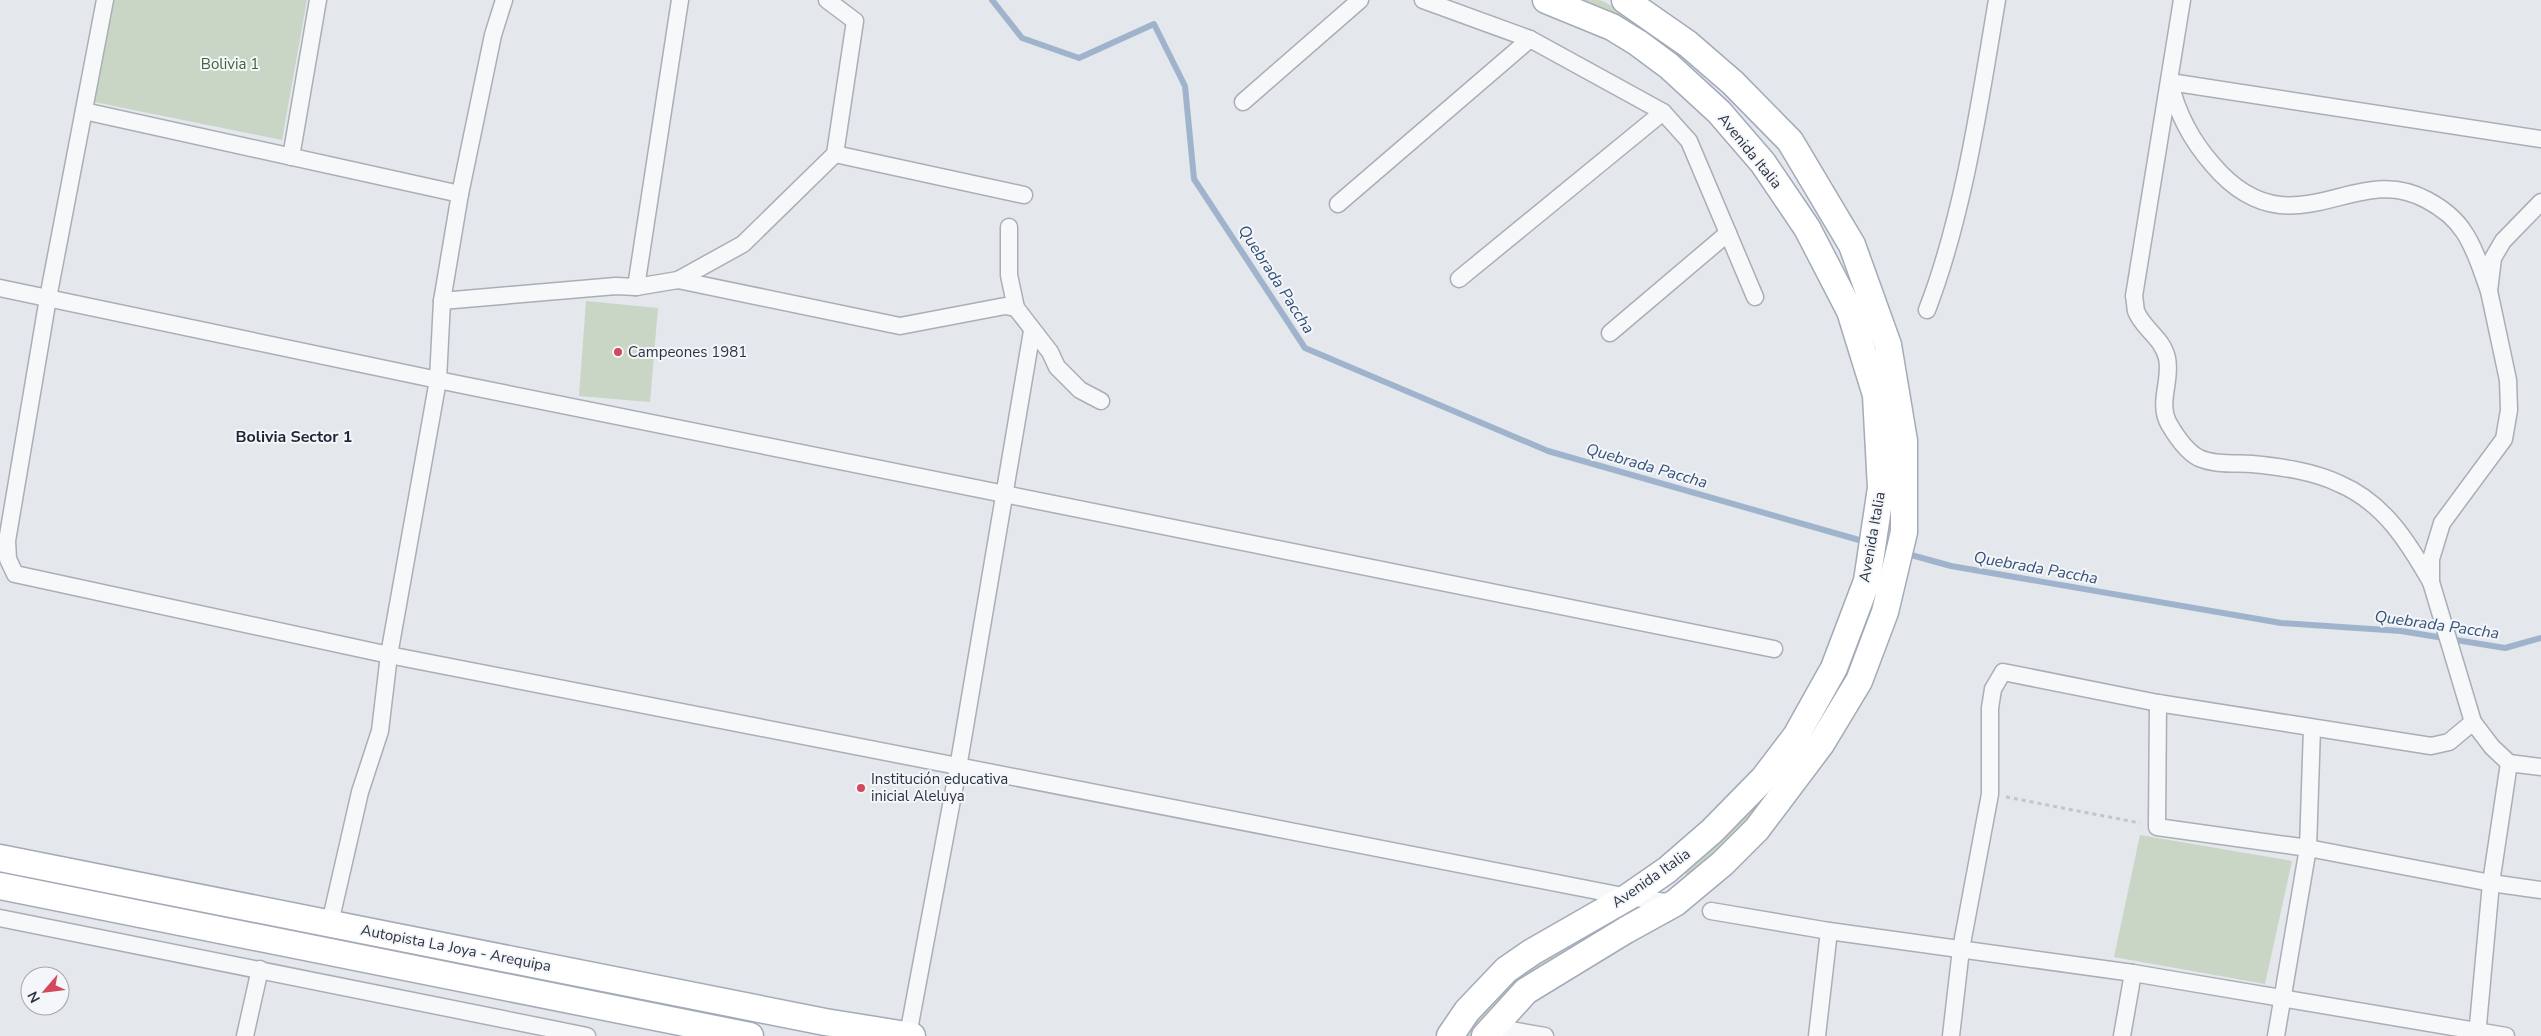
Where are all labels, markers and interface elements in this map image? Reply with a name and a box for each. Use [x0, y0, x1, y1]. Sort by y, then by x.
park label: Bolivia 1 [201, 54, 259, 74]
street label: Avenida Italia [1713, 109, 1787, 193]
water label: Quebrada Paccha [1233, 221, 1320, 338]
place label: Campeones 1981 [628, 342, 747, 362]
marker: Campeones 1981 [612, 346, 624, 358]
district label: Bolivia Sector 1 [236, 426, 352, 448]
water label: Quebrada Paccha [1583, 438, 1710, 494]
street label: Avenida Italia [1854, 490, 1890, 584]
water label: Quebrada Paccha [1972, 546, 2100, 590]
water label: Quebrada Paccha [2373, 605, 2501, 645]
place label: Institución educativa inicial Aleluya [871, 769, 1008, 806]
marker: Institución educativa inicial Aleluya [855, 782, 867, 794]
street label: Avenida Italia [1608, 844, 1694, 912]
street label: Autopista La Joya - Arequipa [359, 920, 553, 976]
north arrow [20, 966, 70, 1016]
text: N [23, 988, 45, 1006]

